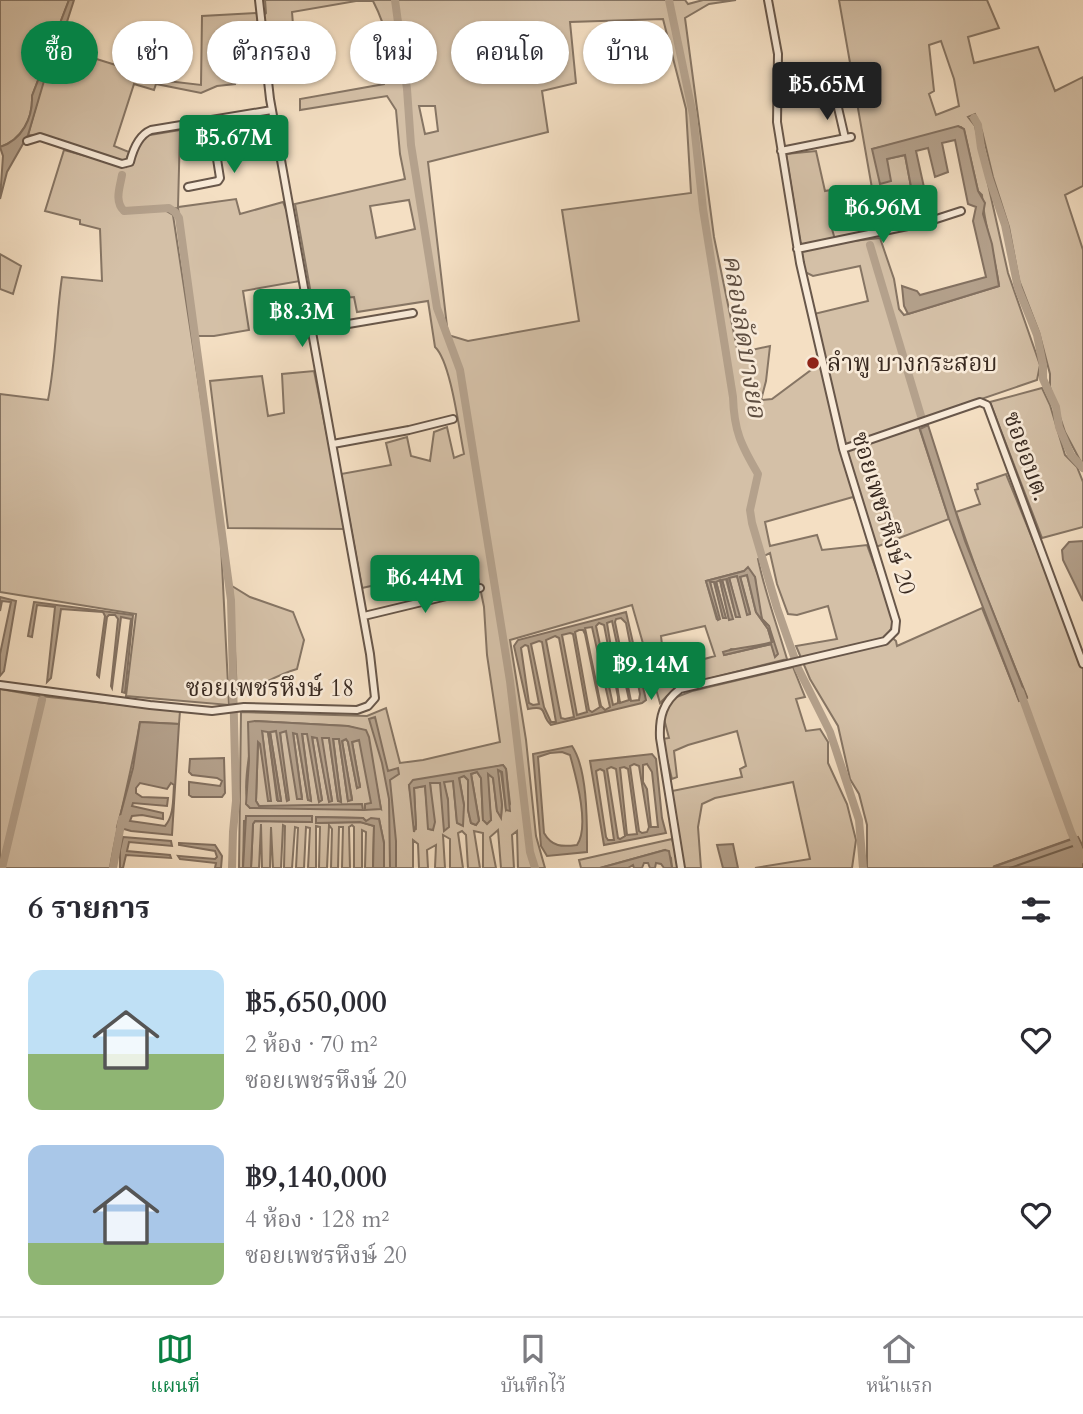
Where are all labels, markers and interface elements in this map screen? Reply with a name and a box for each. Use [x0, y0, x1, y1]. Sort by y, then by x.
chip: ซื้อ [21, 21, 98, 84]
chip: เช่า [112, 21, 193, 84]
chip: ตัวกรอง [207, 21, 336, 84]
chip: ใหม่ [350, 21, 437, 84]
chip: คอนโด [451, 21, 569, 84]
chip: บ้าน [583, 21, 673, 84]
pin: ฿5.65M [770, 62, 884, 122]
text: ฿5.65M [788, 69, 866, 100]
pin: ฿5.67M [177, 116, 291, 175]
text: ฿5.67M [195, 122, 273, 153]
pin: ฿6.96M [826, 186, 940, 245]
text: ฿6.96M [844, 192, 922, 223]
water label: คลองลัดบางยอ [714, 252, 775, 421]
pin: ฿8.3M [253, 290, 351, 349]
text: ฿8.3M [269, 296, 335, 327]
place label: ลำพู บางกระสอบ [827, 347, 998, 380]
marker: ลำพู บางกระสอบ [805, 355, 821, 371]
street label: ซอยอบต. [995, 407, 1058, 506]
street label: ซอยเพชรหึงษ์ 20 [843, 428, 924, 599]
pin: ฿6.44M [368, 556, 482, 615]
text: ฿6.44M [386, 562, 464, 593]
pin: ฿9.14M [594, 642, 708, 702]
text: ฿9.14M [612, 649, 690, 680]
street label: ซอยเพชรหึงษ์ 18 [186, 672, 354, 705]
text: 6 รายการ [28, 888, 150, 929]
icon: filters [1017, 891, 1055, 929]
text: ฿5,650,000 [245, 982, 387, 1023]
icon: home [84, 998, 168, 1082]
icon: heart [1017, 1021, 1055, 1059]
text: 2 ห้อง · 70 m² [245, 1029, 377, 1060]
text: ซอยเพชรหึงษ์ 20 [245, 1065, 407, 1096]
text: ฿9,140,000 [245, 1157, 387, 1198]
icon: home [84, 1173, 168, 1257]
icon: heart [1017, 1196, 1055, 1234]
text: 4 ห้อง · 128 m² [245, 1204, 389, 1235]
text: ซอยเพชรหึงษ์ 20 [245, 1240, 407, 1271]
tab: แผนที่ [150, 1330, 200, 1402]
tab: บันทึกไว้ [501, 1330, 566, 1402]
tab: หน้าแรก [866, 1330, 933, 1402]

